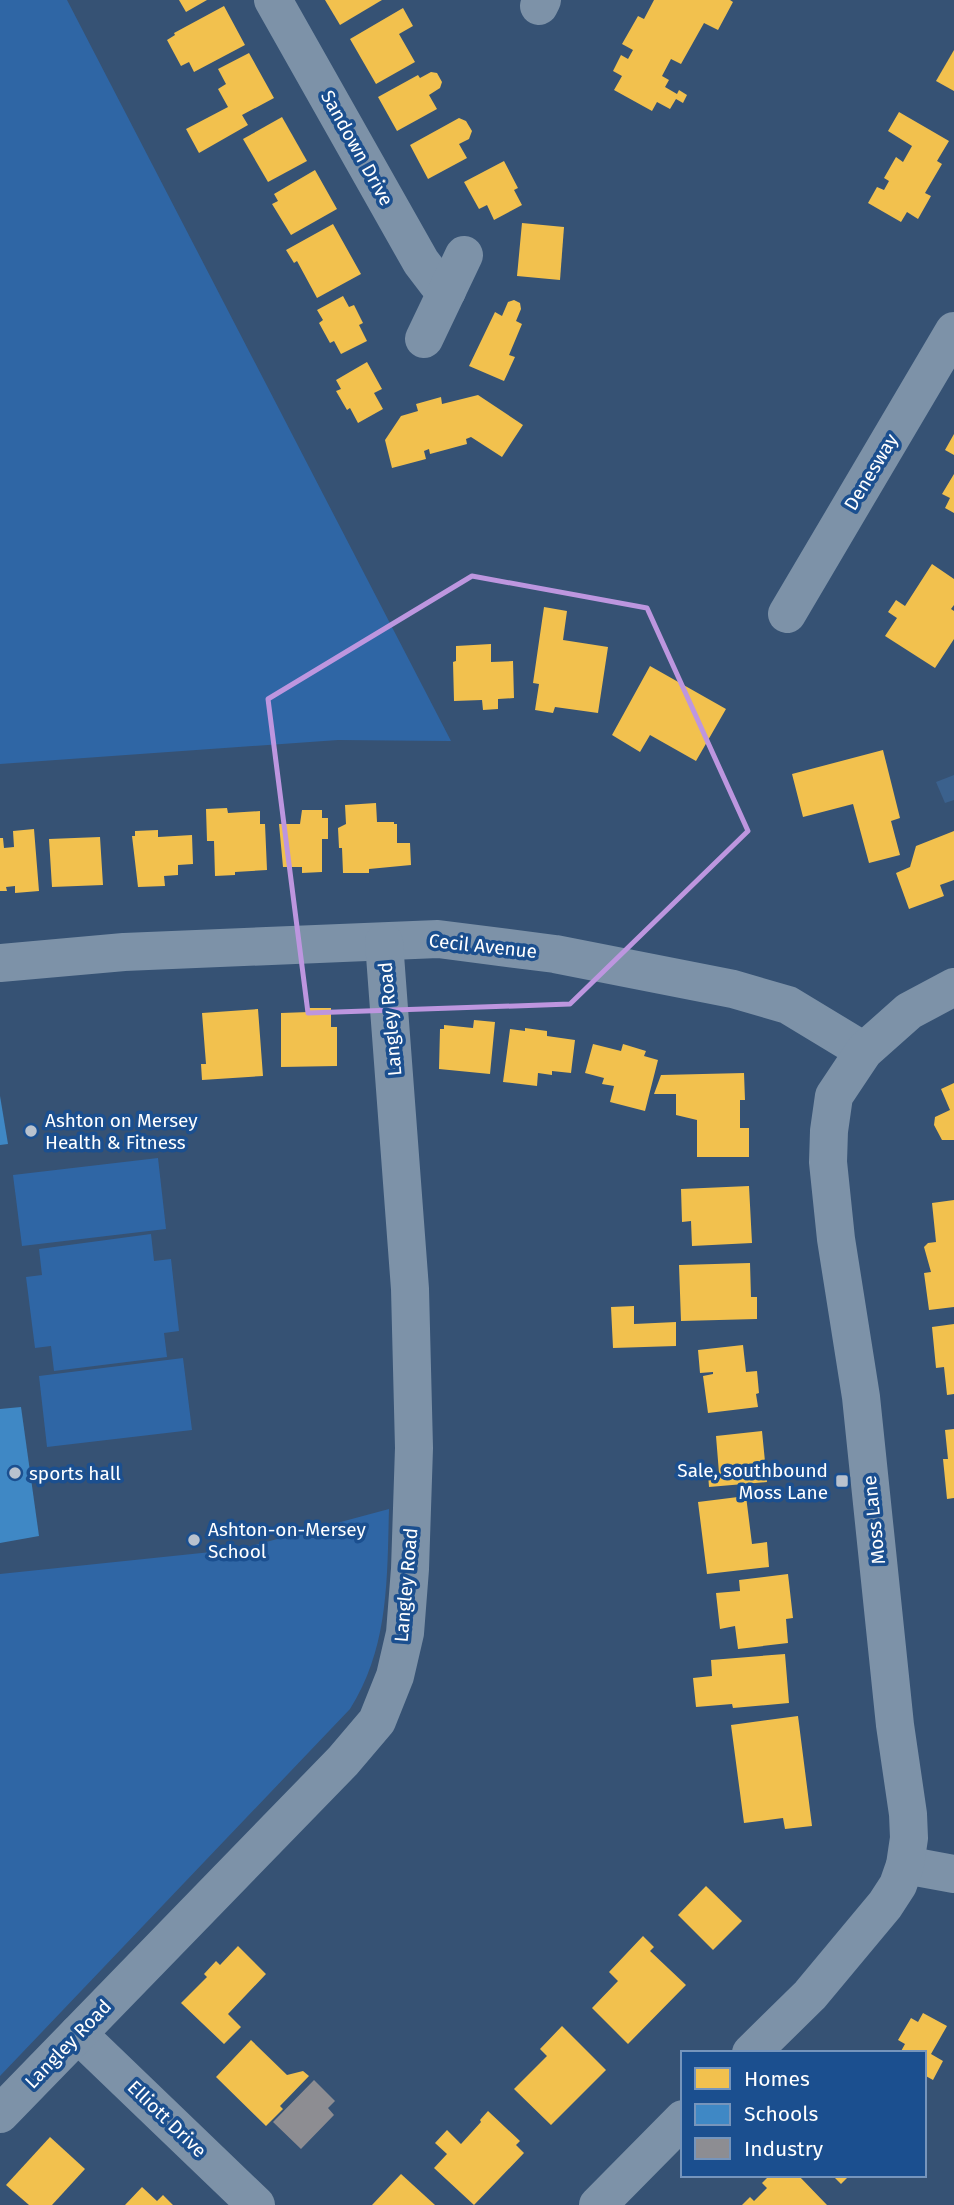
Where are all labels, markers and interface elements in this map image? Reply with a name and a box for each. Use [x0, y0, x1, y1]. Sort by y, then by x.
street label: Sandown Drive [316, 86, 398, 210]
street label: Denesway [839, 429, 903, 515]
street label: Cecil Avenue [428, 929, 538, 963]
street label: Langley Road [374, 961, 406, 1077]
place label: Ashton on Mersey Health & Fitness [45, 1109, 198, 1154]
marker: Ashton on Mersey Health & Fitness [23, 1123, 39, 1139]
place label: Sale, southbound Moss Lane [677, 1459, 828, 1504]
place label: sports hall [29, 1462, 121, 1485]
marker: sports hall [7, 1465, 23, 1481]
marker: Sale, southbound Moss Lane [834, 1473, 850, 1489]
street label: Moss Lane [858, 1474, 890, 1566]
place label: Ashton-on-Mersey School [208, 1518, 367, 1563]
street label: Langley Road [390, 1527, 422, 1643]
marker: Ashton-on-Mersey School [186, 1532, 202, 1548]
street label: Langley Road [20, 1995, 116, 2093]
legend [681, 2051, 926, 2177]
text: Homes [744, 2066, 810, 2092]
street label: Elliott Drive [123, 2076, 211, 2162]
text: Schools [744, 2101, 818, 2127]
text: Industry [744, 2136, 824, 2162]

